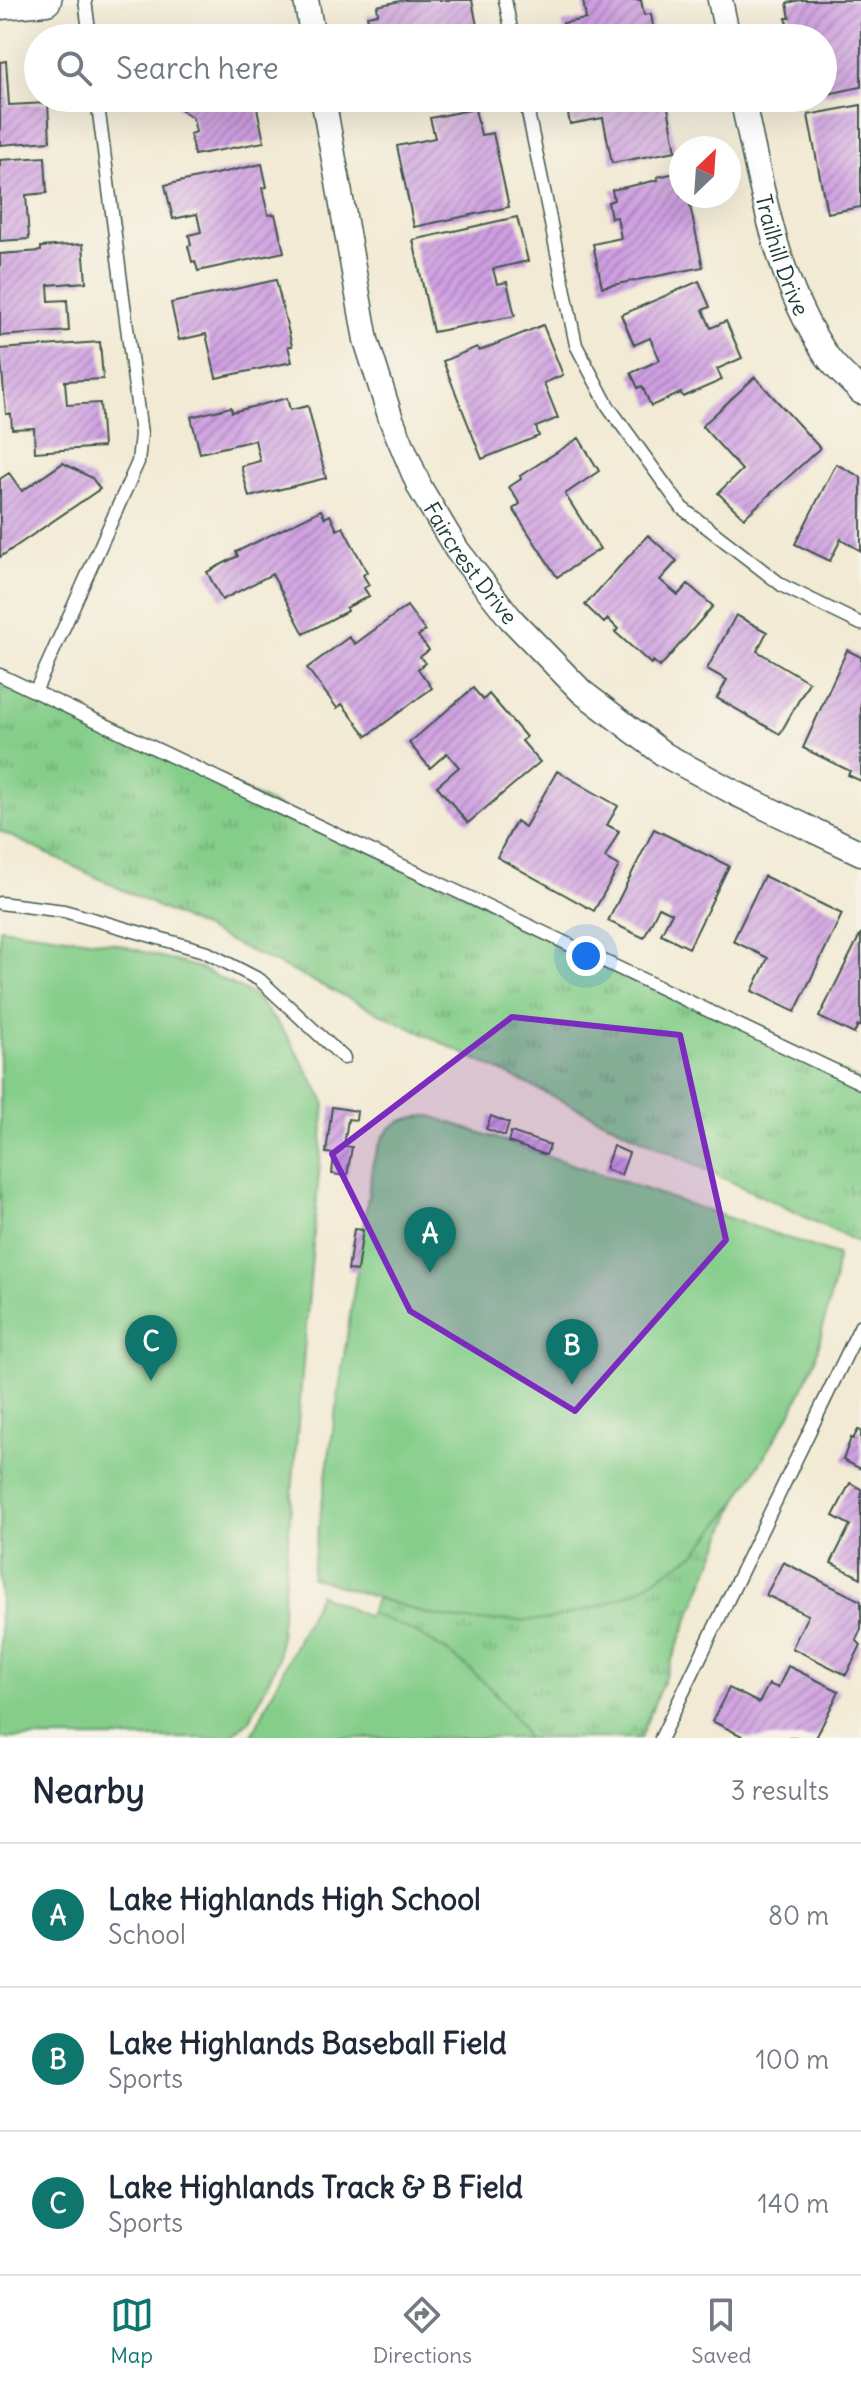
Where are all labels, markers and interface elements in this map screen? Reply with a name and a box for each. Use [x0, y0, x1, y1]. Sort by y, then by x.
search box [24, 24, 837, 112]
icon: search [52, 46, 96, 90]
text: Search here [116, 49, 279, 87]
north arrow [669, 136, 741, 208]
street label: Trailhill Drive [750, 191, 815, 320]
street label: Faircrest Drive [417, 497, 524, 630]
your location [566, 936, 606, 976]
pin: A [404, 1207, 456, 1273]
pin: C [125, 1315, 177, 1381]
pin: B [546, 1319, 598, 1385]
text: Nearby [32, 1769, 145, 1812]
text: 3 results [731, 1774, 829, 1807]
text: Lake Highlands High School [108, 1880, 481, 1918]
text: A [50, 1899, 66, 1932]
text: 80 m [768, 1899, 829, 1932]
text: School [108, 1918, 186, 1951]
text: Lake Highlands Baseball Field [108, 2024, 507, 2062]
text: B [49, 2043, 67, 2076]
text: 100 m [755, 2043, 829, 2076]
text: Sports [108, 2062, 183, 2095]
text: Lake Highlands Track & B Field [108, 2168, 523, 2206]
text: C [49, 2187, 67, 2220]
text: 140 m [758, 2187, 829, 2220]
text: Sports [108, 2206, 183, 2239]
tab: Map [110, 2293, 154, 2369]
tab: Directions [373, 2293, 472, 2369]
tab: Saved [691, 2293, 751, 2369]

